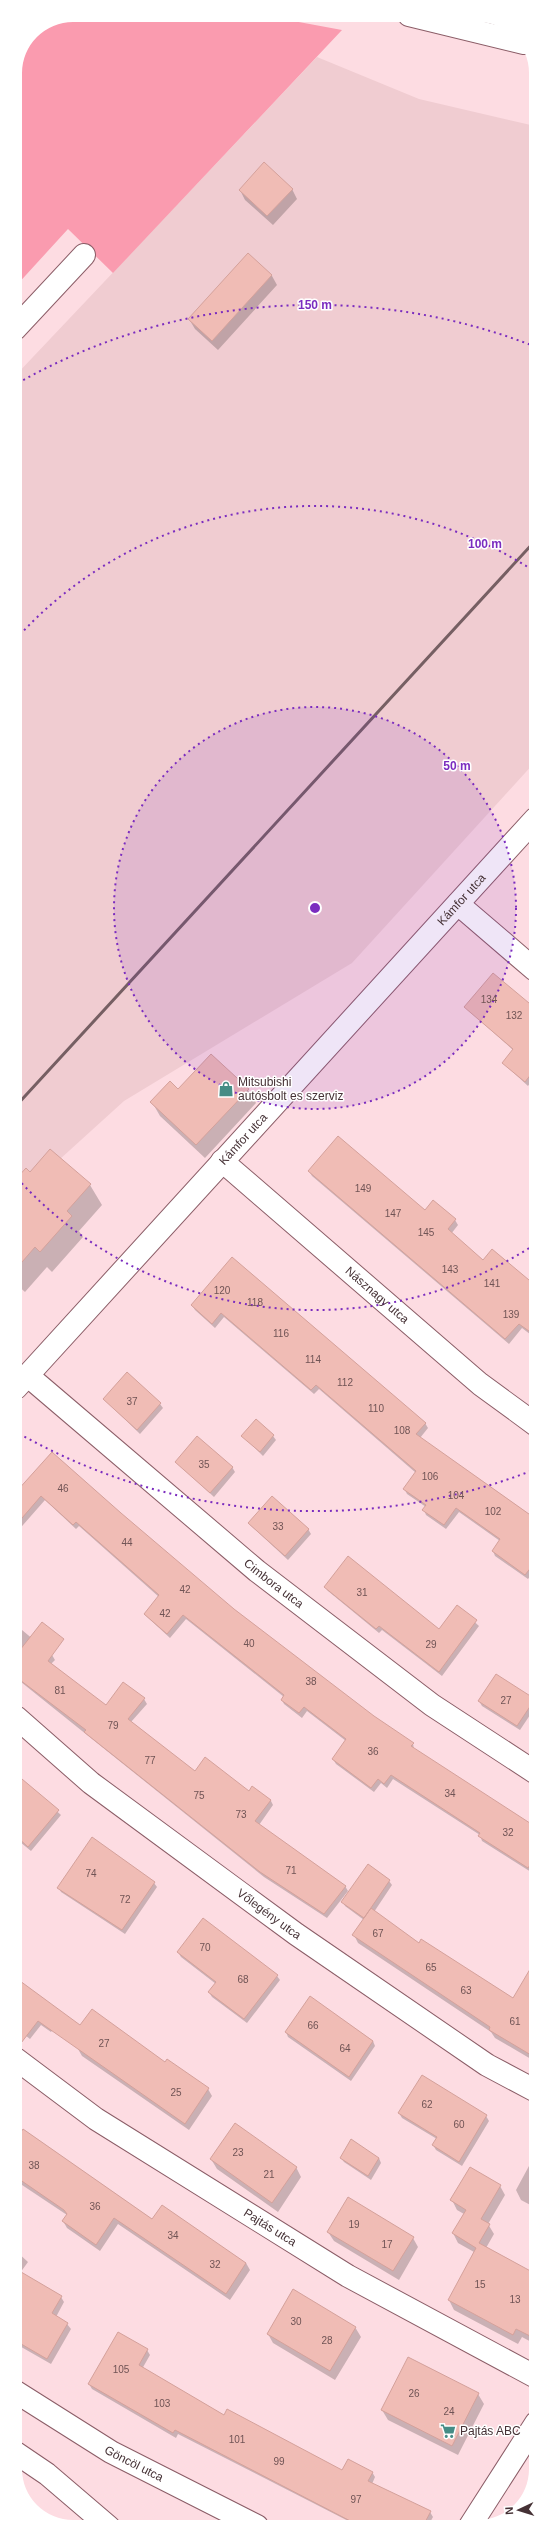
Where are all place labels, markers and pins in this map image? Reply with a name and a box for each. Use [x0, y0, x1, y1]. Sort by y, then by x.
centre of rings [308, 901, 322, 915]
place label: Mitsubishi autósbolt es szerviz [238, 1075, 343, 1103]
shop icon: Mitsubishi autósbolt es szerviz [217, 1080, 235, 1098]
supermarket icon: Pajtás ABC [439, 2422, 457, 2440]
place label: Pajtás ABC [460, 2424, 521, 2438]

